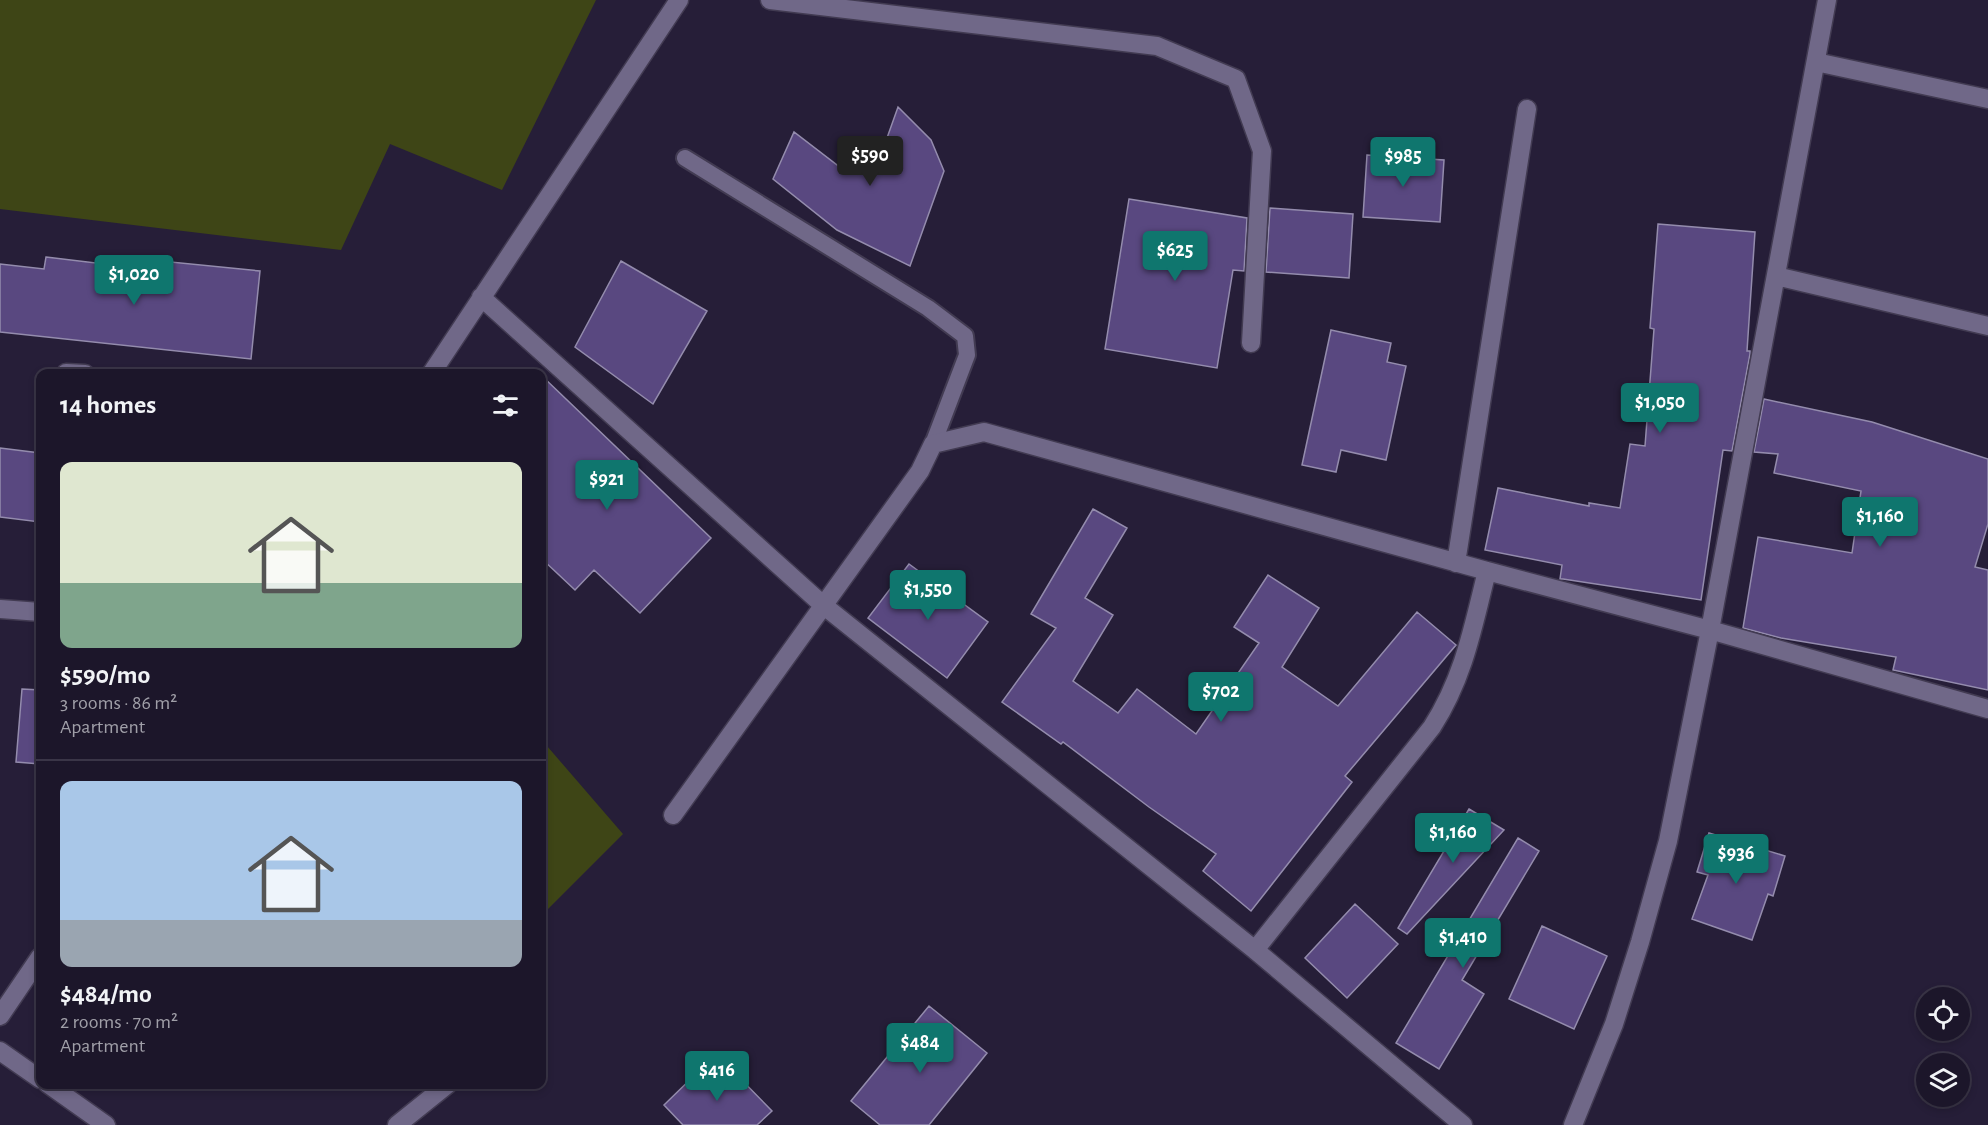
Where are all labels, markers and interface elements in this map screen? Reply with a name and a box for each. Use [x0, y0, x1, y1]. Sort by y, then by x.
pin: $590 [834, 136, 906, 187]
pin: $985 [1367, 137, 1439, 188]
text: $590 [851, 145, 889, 165]
text: $985 [1384, 146, 1422, 166]
pin: $625 [1139, 231, 1211, 282]
text: $625 [1157, 240, 1193, 260]
pin: $1,020 [85, 255, 183, 306]
text: $1,020 [108, 264, 160, 284]
pin: $1,050 [1611, 383, 1709, 434]
icon: filters [489, 389, 522, 422]
text: 14 homes [60, 392, 156, 418]
text: $1,050 [1635, 392, 1685, 412]
pin: $921 [571, 460, 643, 511]
text: $921 [589, 469, 625, 489]
pin: $1,160 [1831, 497, 1929, 548]
icon: home [237, 501, 345, 609]
text: $1,160 [1856, 506, 1904, 526]
pin: $1,550 [879, 570, 977, 621]
text: $1,550 [904, 579, 952, 599]
text: $590/mo [60, 662, 150, 688]
pin: $702 [1185, 672, 1257, 723]
text: $702 [1202, 681, 1240, 701]
text: 3 rooms · 86 m² [60, 693, 177, 713]
text: Apartment [60, 717, 145, 737]
pin: $1,160 [1404, 813, 1502, 864]
icon: home [237, 820, 345, 928]
text: $1,160 [1429, 822, 1477, 842]
pin: $936 [1700, 834, 1772, 885]
text: $936 [1718, 843, 1754, 863]
pin: $1,410 [1414, 918, 1512, 969]
text: $1,410 [1439, 927, 1487, 947]
text: $484/mo [60, 981, 152, 1007]
map controls [1916, 987, 1970, 1107]
button: locate [1916, 987, 1970, 1041]
text: 2 rooms · 70 m² [60, 1012, 178, 1032]
pin: $484 [884, 1023, 956, 1074]
text: $484 [901, 1032, 939, 1052]
text: Apartment [60, 1036, 145, 1056]
pin: $416 [681, 1051, 753, 1102]
button: layers [1916, 1053, 1970, 1107]
text: $416 [699, 1060, 735, 1080]

